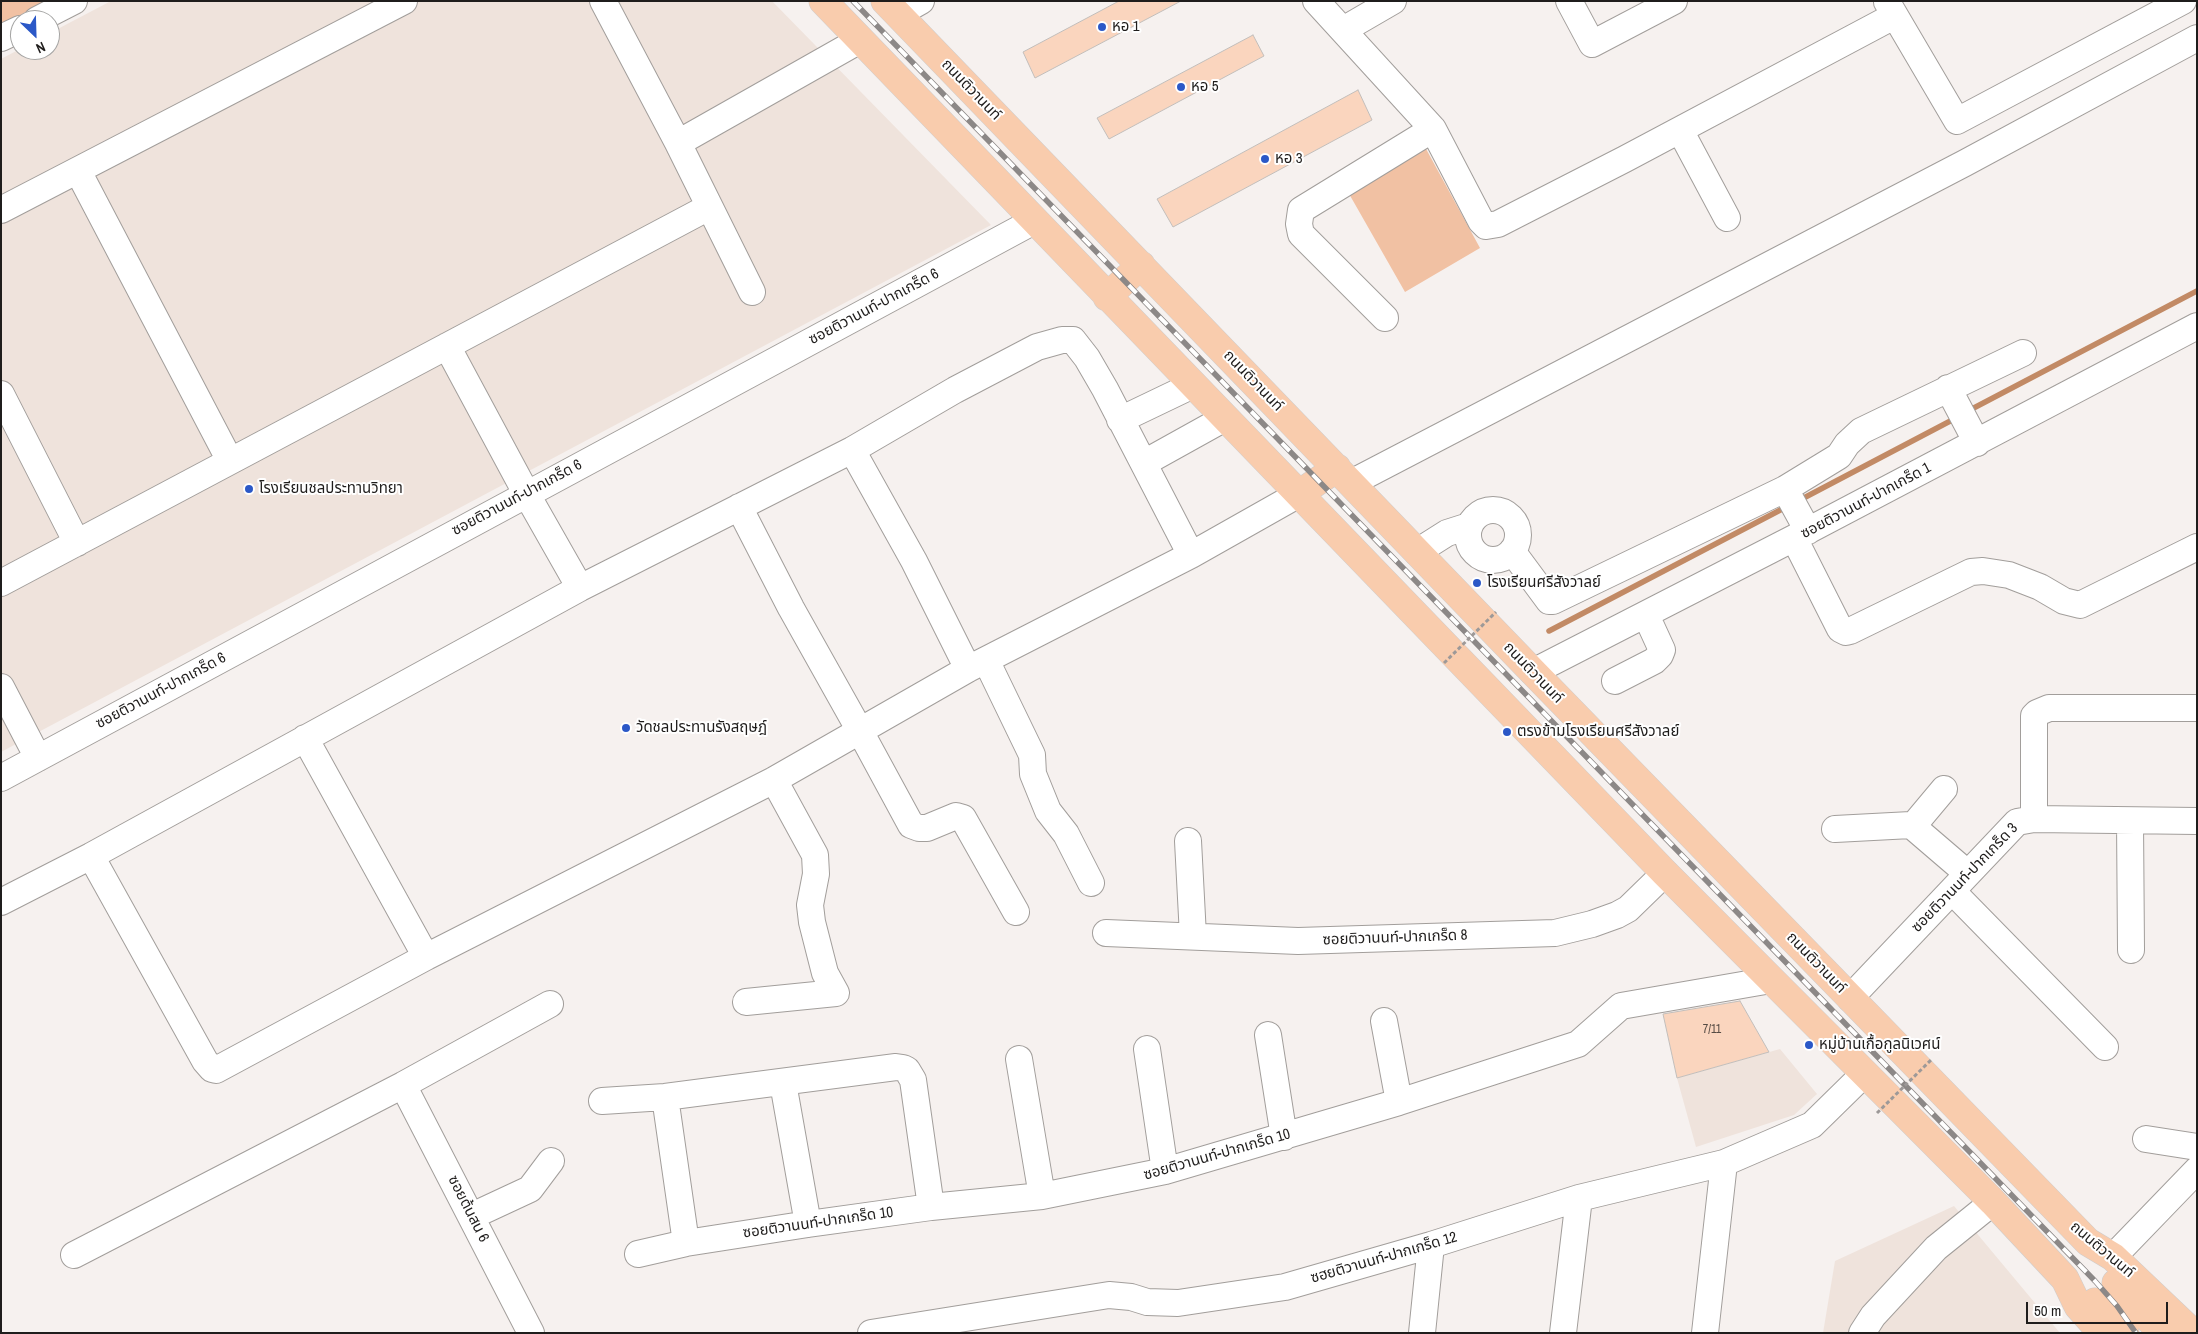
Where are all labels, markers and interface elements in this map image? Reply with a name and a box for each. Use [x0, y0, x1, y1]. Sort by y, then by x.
north arrow [10, 10, 60, 60]
place label: หอ 1 [1112, 18, 1140, 36]
marker: หอ 1 [1096, 21, 1108, 33]
text: N [33, 38, 48, 58]
street label: ถนนติวานนท์ [937, 56, 1005, 124]
place label: หอ 5 [1191, 78, 1219, 96]
marker: หอ 5 [1175, 81, 1187, 93]
place label: หอ 3 [1275, 150, 1303, 168]
marker: หอ 3 [1259, 153, 1271, 165]
street label: ซอยติวานนท์-ปากเกร็ด 6 [806, 265, 942, 349]
street label: ถนนติวานนท์ [1219, 347, 1287, 415]
street label: ซอยติวานนท์-ปากเกร็ด 6 [449, 456, 585, 540]
street label: ซอยติวานนท์-ปากเกร็ด 1 [1798, 459, 1934, 543]
place label: โรงเรียนชลประทานวิทยา [259, 480, 403, 498]
marker: โรงเรียนชลประทานวิทยา [243, 483, 255, 495]
place label: โรงเรียนศรีสังวาลย์ [1487, 574, 1601, 592]
marker: โรงเรียนศรีสังวาลย์ [1471, 577, 1483, 589]
street label: ถนนติวานนท์ [1499, 639, 1567, 707]
street label: ซอยติวานนท์-ปากเกร็ด 6 [93, 649, 229, 733]
place label: วัดชลประทานรังสฤษฎ์ [636, 719, 767, 737]
marker: วัดชลประทานรังสฤษฎ์ [620, 722, 632, 734]
place label: ตรงข้ามโรงเรียนศรีสังวาลย์ [1517, 723, 1679, 741]
marker: ตรงข้ามโรงเรียนศรีสังวาลย์ [1501, 726, 1513, 738]
street label: ซอยติวานนท์-ปากเกร็ด 3 [1908, 820, 2022, 936]
street label: ซอยติวานนท์-ปากเกร็ด 8 [1322, 926, 1468, 950]
street label: ถนนติวานนท์ [1782, 929, 1850, 997]
house number: 7/11 [1703, 1023, 1721, 1037]
place label: หมู่บ้านเกื้อกูลนิเวศน์ [1819, 1036, 1940, 1054]
marker: หมู่บ้านเกื้อกูลนิเวศน์ [1803, 1039, 1815, 1051]
street label: ซอยติวานนท์-ปากเกร็ด 10 [1142, 1125, 1292, 1185]
street label: ซอยต้นสน 6 [443, 1173, 493, 1245]
street label: ซอยติวานนท์-ปากเกร็ด 10 [742, 1204, 894, 1242]
street label: ถนนติวานนท์ [2066, 1218, 2138, 1282]
street label: ซฮยติวานนท์-ปากเกร็ด 12 [1309, 1228, 1459, 1288]
scale bar [2028, 1292, 2170, 1324]
text: 50 m [2034, 1300, 2061, 1321]

